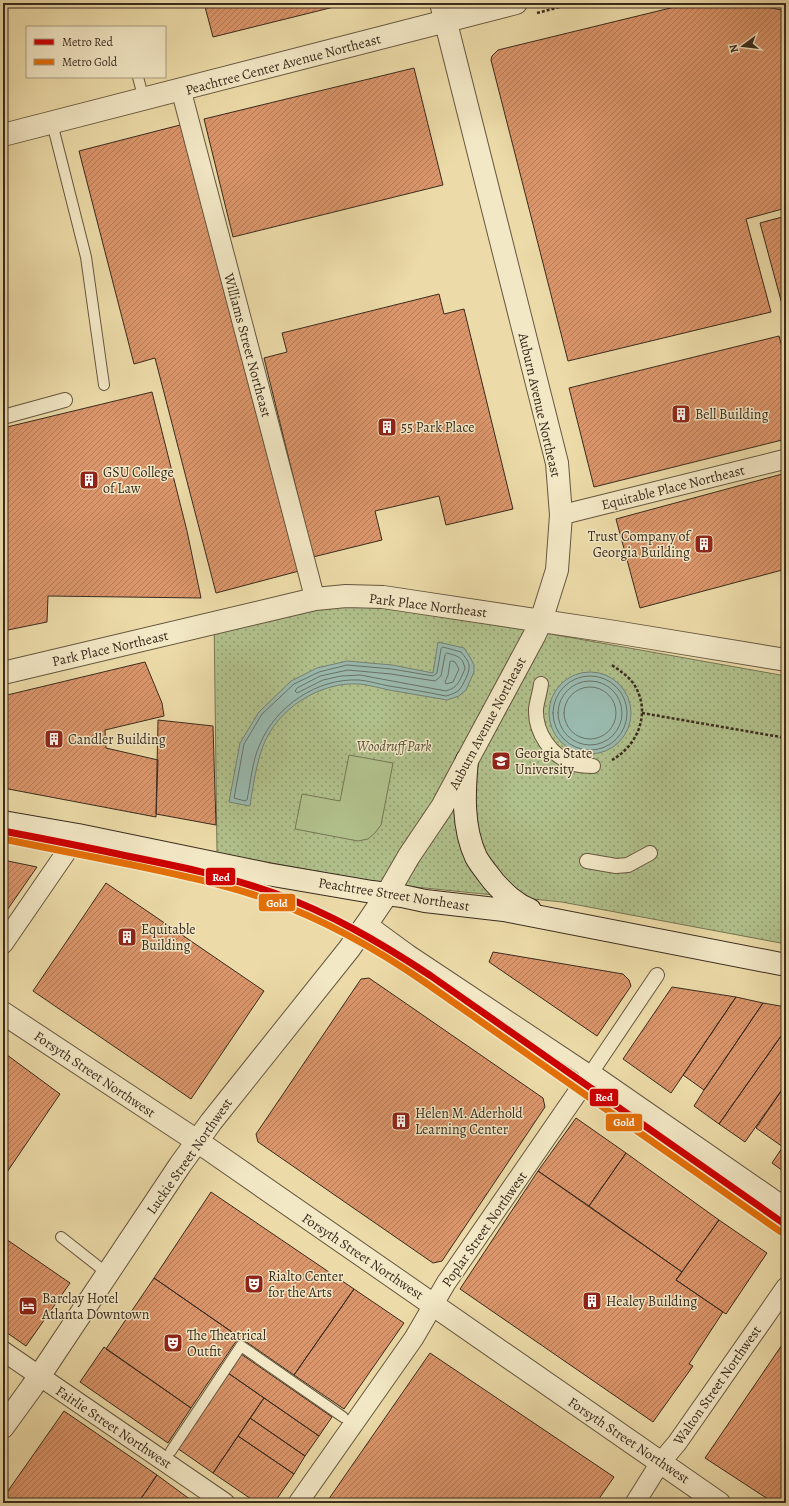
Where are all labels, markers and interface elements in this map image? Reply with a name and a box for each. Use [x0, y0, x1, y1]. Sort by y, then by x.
legend [26, 26, 166, 78]
north arrow [723, 26, 763, 66]
street label: Peachtree Center Avenue Northeast [183, 29, 383, 100]
text: Metro Red [62, 34, 113, 50]
text: N [726, 43, 742, 54]
text: Metro Gold [62, 54, 118, 70]
street label: Williams Street Northeast [219, 270, 276, 420]
street label: Auburn Avenue Northeast [513, 330, 565, 480]
building icon: Bell Building [670, 403, 692, 425]
place label: Bell Building [695, 405, 769, 424]
building icon: 55 Park Place [376, 416, 398, 438]
place label: 55 Park Place [401, 418, 475, 437]
street label: Equitable Place Northeast [599, 460, 747, 514]
place label: GSU College of Law [103, 463, 174, 498]
building icon: GSU College of Law [78, 469, 100, 491]
place label: Trust Company of Georgia Building [588, 527, 692, 562]
building icon: Trust Company of Georgia Building [693, 533, 715, 555]
street label: Park Place Northeast [368, 589, 488, 622]
street label: Park Place Northeast [50, 626, 170, 671]
street label: Auburn Avenue Northeast [444, 653, 531, 794]
building icon: Candler Building [43, 728, 65, 750]
place label: Candler Building [68, 730, 166, 749]
park label: Woodruff Park [357, 737, 431, 756]
place label: Georgia State University [515, 744, 592, 779]
school or university icon: Georgia State University [490, 750, 512, 772]
line badge: Red [205, 867, 236, 886]
text: Red [212, 870, 230, 885]
street label: Peachtree Street Northeast [317, 873, 471, 916]
line badge: Gold [258, 893, 296, 912]
text: Gold [266, 896, 288, 911]
place label: Equitable Building [141, 920, 196, 955]
building icon: Equitable Building [116, 926, 138, 948]
street label: Forsyth Street Northwest [30, 1027, 160, 1122]
line badge: Red [589, 1088, 619, 1107]
text: Red [595, 1090, 613, 1105]
street label: Luckie Street Northwest [142, 1094, 237, 1218]
place label: Helen M. Aderhold Learning Center [415, 1104, 523, 1139]
building icon: Helen M. Aderhold Learning Center [390, 1110, 412, 1132]
line badge: Gold [605, 1113, 643, 1132]
text: Gold [613, 1115, 635, 1130]
street label: Poplar Street Northwest [437, 1167, 532, 1291]
street label: Forsyth Street Northwest [298, 1209, 428, 1304]
place label: Rialto Center for the Arts [268, 1267, 344, 1302]
theatre icon: Rialto Center for the Arts [243, 1273, 265, 1295]
place label: Barclay Hotel Atlanta Downtown [41, 1289, 150, 1324]
building icon: Healey Building [581, 1290, 603, 1312]
place label: Healey Building [606, 1292, 697, 1311]
hotel icon: Barclay Hotel Atlanta Downtown [17, 1295, 39, 1317]
street label: Walton Street Northwest [669, 1322, 766, 1449]
place label: The Theatrical Outfit [187, 1326, 267, 1361]
theatre icon: The Theatrical Outfit [162, 1332, 184, 1354]
street label: Fairlie Street Northwest [52, 1381, 176, 1474]
street label: Forsyth Street Northwest [564, 1393, 694, 1488]

